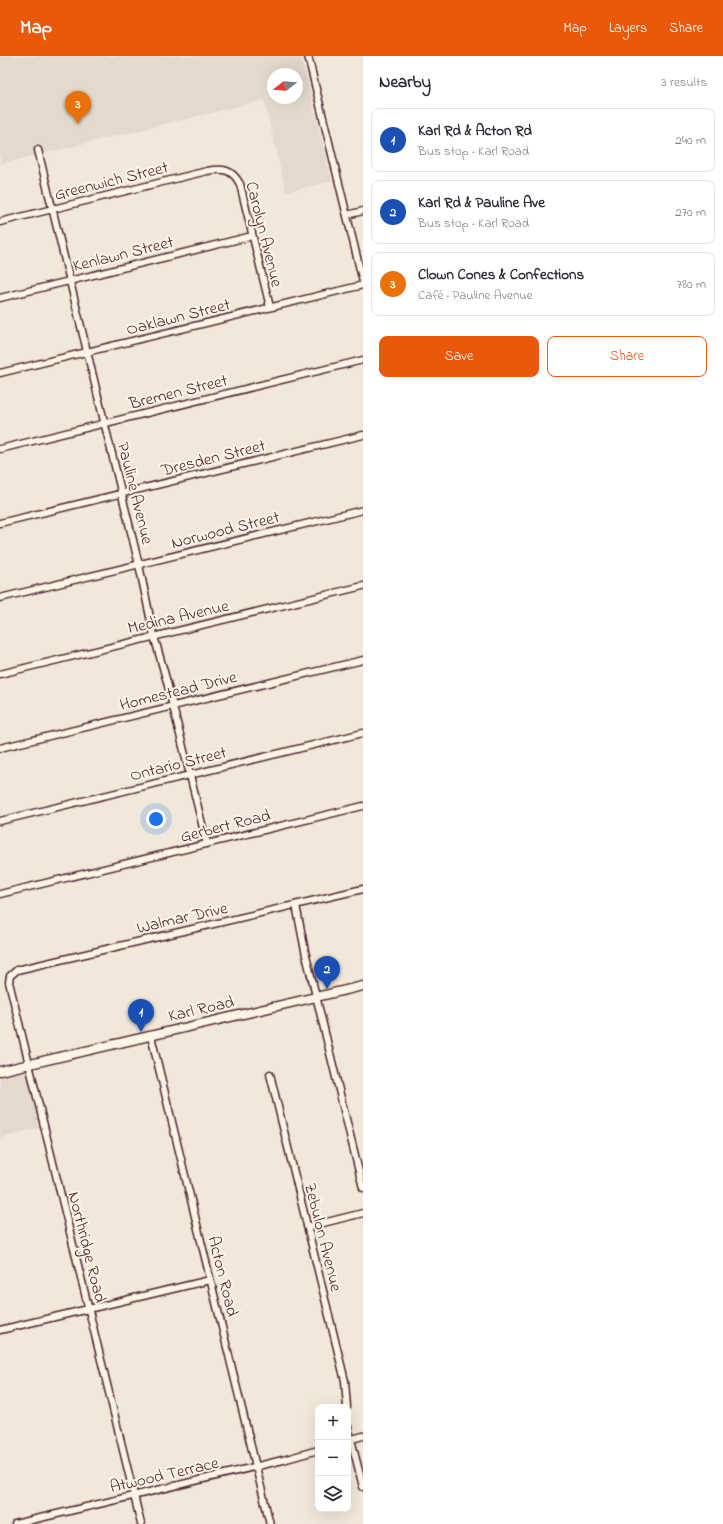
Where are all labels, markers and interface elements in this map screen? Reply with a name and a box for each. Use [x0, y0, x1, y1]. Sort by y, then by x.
text: Map [20, 15, 52, 42]
text: Map [563, 18, 587, 39]
text: Layers [609, 18, 647, 39]
text: Share [669, 18, 703, 39]
north arrow [267, 68, 303, 104]
text: Nearby [379, 70, 431, 95]
text: 3 results [661, 73, 707, 92]
pin: 3 [65, 91, 91, 124]
text: Karl Rd & Acton Rd [418, 120, 532, 142]
text: 1 [391, 131, 395, 150]
text: 240 m [675, 131, 706, 150]
text: Bus stop · Karl Road [418, 142, 529, 161]
street label: Greenwich Street [52, 155, 171, 208]
street label: Carolyn Avenue [237, 179, 289, 290]
text: Karl Rd & Pauline Ave [418, 192, 545, 214]
text: 2 [390, 203, 396, 222]
text: 270 m [675, 203, 706, 222]
text: Bus stop · Karl Road [418, 214, 529, 233]
street label: Kenlawn Street [70, 230, 177, 279]
text: Clown Cones & Confections [418, 264, 584, 286]
text: 3 [390, 275, 396, 294]
text: 780 m [677, 275, 706, 294]
text: Café · Pauline Avenue [418, 286, 533, 305]
street label: Oaklawn Street [124, 292, 233, 342]
button: Save [379, 336, 539, 377]
button: Share [547, 336, 707, 377]
street label: Bremen Street [126, 368, 230, 417]
street label: Dresden Street [158, 433, 268, 484]
street label: Pauline Avenue [110, 440, 159, 548]
street label: Norwood Street [169, 505, 282, 556]
street label: Medina Avenue [125, 594, 232, 641]
street label: Homestead Drive [117, 665, 240, 718]
street label: Ontario Street [127, 740, 230, 789]
street label: Gerbert Road [178, 803, 274, 850]
your location [146, 809, 166, 829]
street label: Walmar Drive [134, 896, 231, 941]
pin: 2 [314, 956, 340, 989]
street label: Karl Road [166, 990, 237, 1029]
pin: 1 [128, 999, 154, 1032]
street label: Zebulon Avenue [297, 1180, 348, 1295]
street label: Northridge Road [59, 1189, 113, 1306]
street label: Acton Road [200, 1233, 245, 1320]
map controls [315, 1404, 351, 1512]
button: + [315, 1404, 351, 1440]
button: − [315, 1440, 351, 1476]
street label: Atwood Terrace [107, 1451, 222, 1500]
button: layers [315, 1476, 351, 1512]

